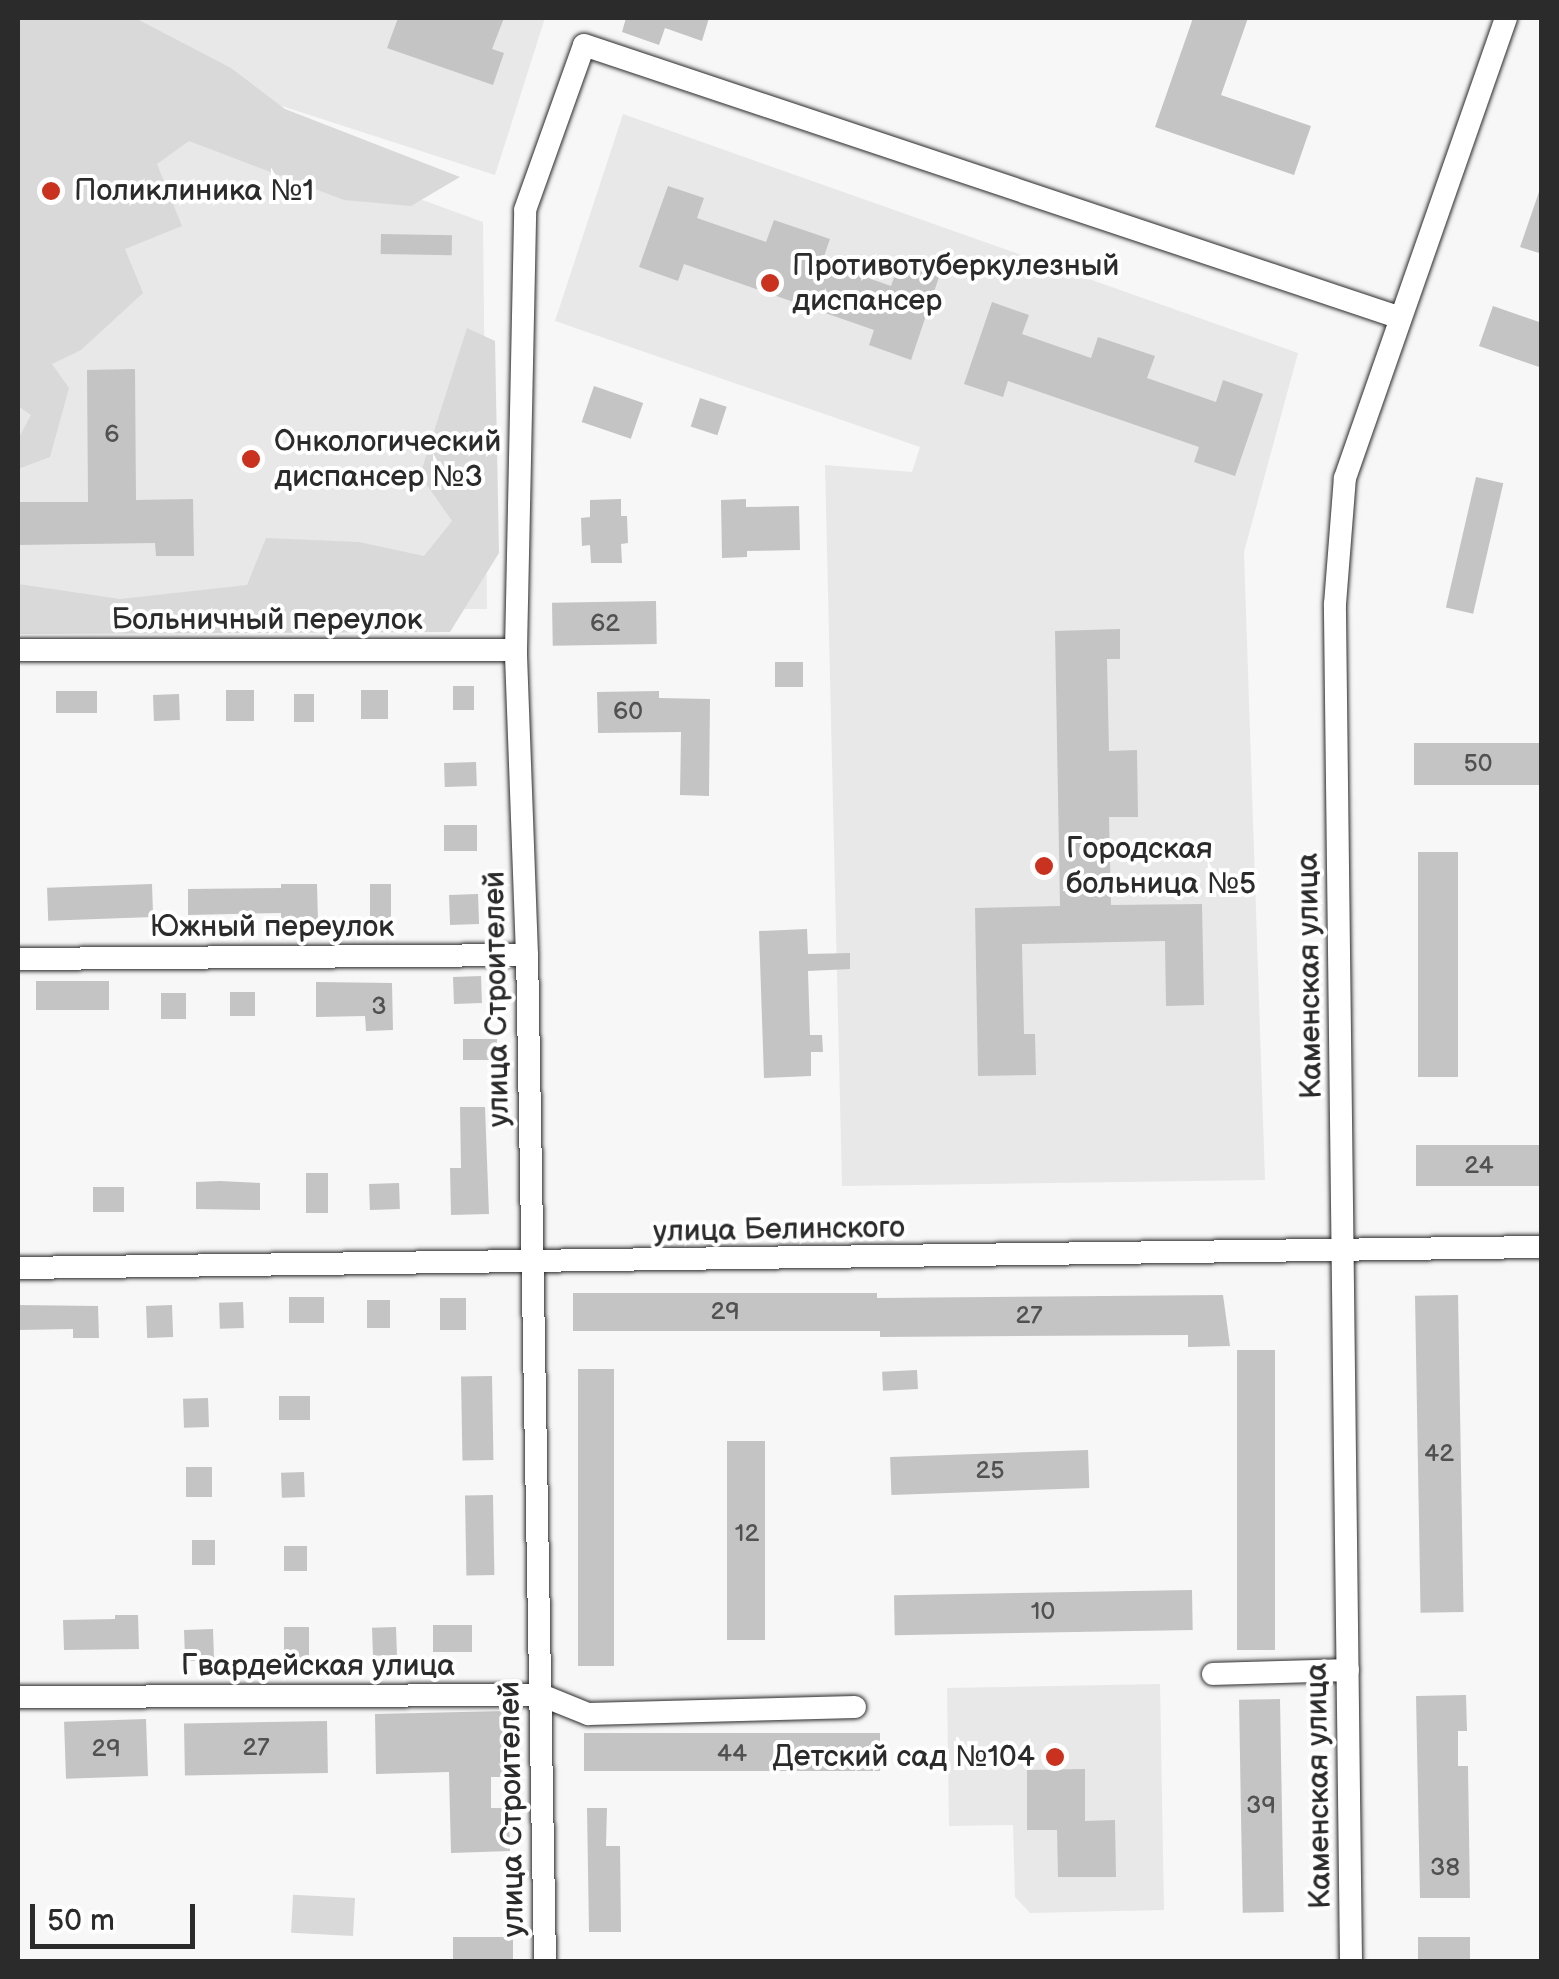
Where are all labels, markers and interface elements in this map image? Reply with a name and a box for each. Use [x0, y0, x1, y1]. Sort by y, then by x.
place label: Поликлиника №1 [74, 173, 314, 209]
marker: Поликлиника №1 [38, 178, 64, 204]
place label: Противотуберкулезный диспансер [792, 248, 1119, 318]
marker: Противотуберкулезный диспансер [757, 270, 783, 296]
house number: 6 [104, 420, 120, 450]
place label: Онкологический диспансер №3 [274, 424, 501, 494]
marker: Онкологический диспансер №3 [238, 446, 264, 472]
street label: Больничный переулок [111, 602, 423, 638]
house number: 62 [590, 609, 620, 639]
house number: 60 [613, 697, 643, 727]
house number: 50 [1463, 749, 1493, 779]
place label: Городская больница №5 [1066, 831, 1256, 902]
marker: Городская больница №5 [1031, 853, 1057, 879]
street label: Каменская улица [1290, 853, 1330, 1099]
street label: улица Строителей [477, 871, 517, 1127]
street label: Южный переулок [150, 909, 394, 945]
house number: 3 [371, 992, 387, 1022]
house number: 24 [1464, 1151, 1494, 1181]
street label: улица Белинского [653, 1210, 905, 1250]
house number: 29 [710, 1297, 740, 1327]
house number: 27 [1015, 1301, 1043, 1331]
house number: 42 [1424, 1439, 1454, 1469]
house number: 25 [975, 1456, 1005, 1486]
house number: 12 [735, 1519, 759, 1549]
house number: 10 [1031, 1597, 1055, 1627]
street label: Гвардейская улица [181, 1648, 455, 1684]
street label: Каменская улица [1299, 1663, 1339, 1909]
street label: улица Строителей [492, 1681, 532, 1937]
house number: 27 [242, 1733, 270, 1763]
house number: 29 [91, 1734, 121, 1764]
house number: 44 [717, 1739, 747, 1769]
place label: Детский сад №104 [773, 1739, 1035, 1775]
marker: Детский сад №104 [1044, 1746, 1066, 1768]
house number: 39 [1246, 1791, 1276, 1821]
house number: 38 [1430, 1853, 1460, 1883]
scale bar [35, 1884, 200, 1946]
text: 50 m [47, 1903, 115, 1939]

